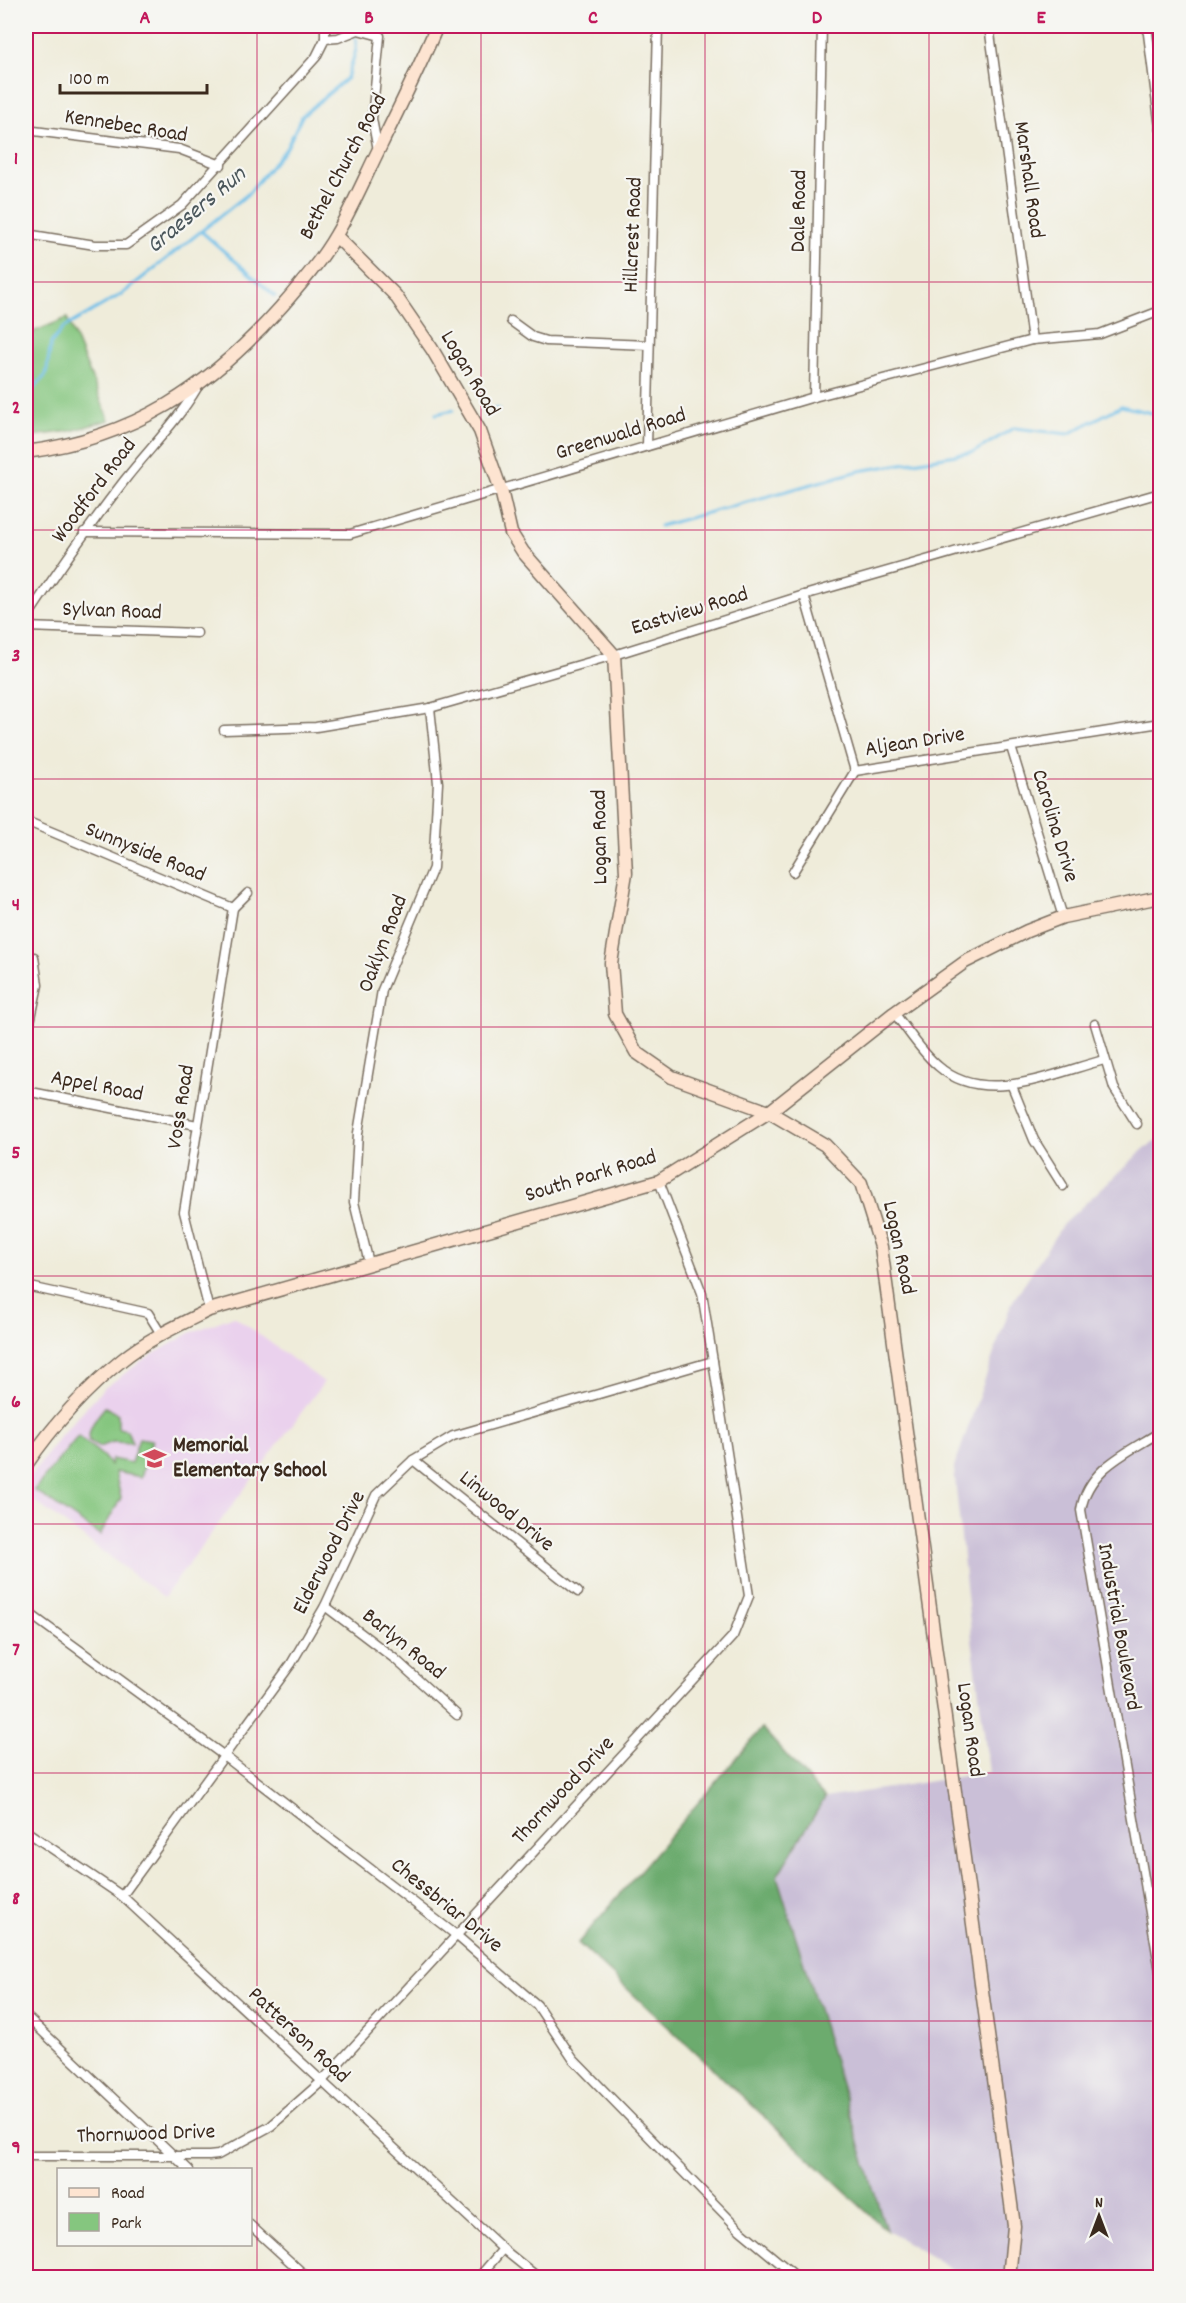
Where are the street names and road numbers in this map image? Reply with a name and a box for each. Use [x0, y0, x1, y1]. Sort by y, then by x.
street label: Bethel Church Road [292, 88, 396, 246]
street label: Kennebec Road [62, 102, 190, 152]
street label: Marshall Road [1004, 120, 1052, 240]
street label: Dale Road [784, 169, 816, 253]
street label: Hillcrest Road [616, 176, 652, 294]
street label: Logan Road [431, 325, 507, 423]
street label: Greenwald Road [552, 400, 690, 470]
street label: Woodford Road [45, 432, 145, 550]
street label: Eastview Road [628, 580, 752, 644]
street label: Sylvan Road [62, 595, 162, 629]
street label: Aljean Drive [863, 720, 967, 766]
street label: Carolina Drive [1022, 766, 1086, 886]
street label: Logan Road [585, 789, 617, 885]
street label: Sunnyside Road [80, 815, 210, 891]
street label: Oaklyn Road [351, 891, 417, 997]
street label: Appel Road [48, 1063, 146, 1111]
street label: Voss Road [160, 1063, 204, 1151]
street label: South Park Road [521, 1142, 661, 1212]
street label: Logan Road [873, 1198, 923, 1298]
street label: Linwood Drive [452, 1464, 560, 1560]
street label: Elderwood Drive [286, 1486, 374, 1620]
street label: Industrial Boulevard [1088, 1541, 1148, 1713]
street label: Barlyn Road [355, 1602, 451, 1688]
street label: Logan Road [947, 1681, 991, 1779]
street label: Thornwood Drive [505, 1730, 623, 1852]
street label: Chessbriar Drive [383, 1851, 509, 1961]
street label: Patterson Road [240, 1980, 356, 2092]
street label: Thornwood Drive [76, 2117, 216, 2153]

